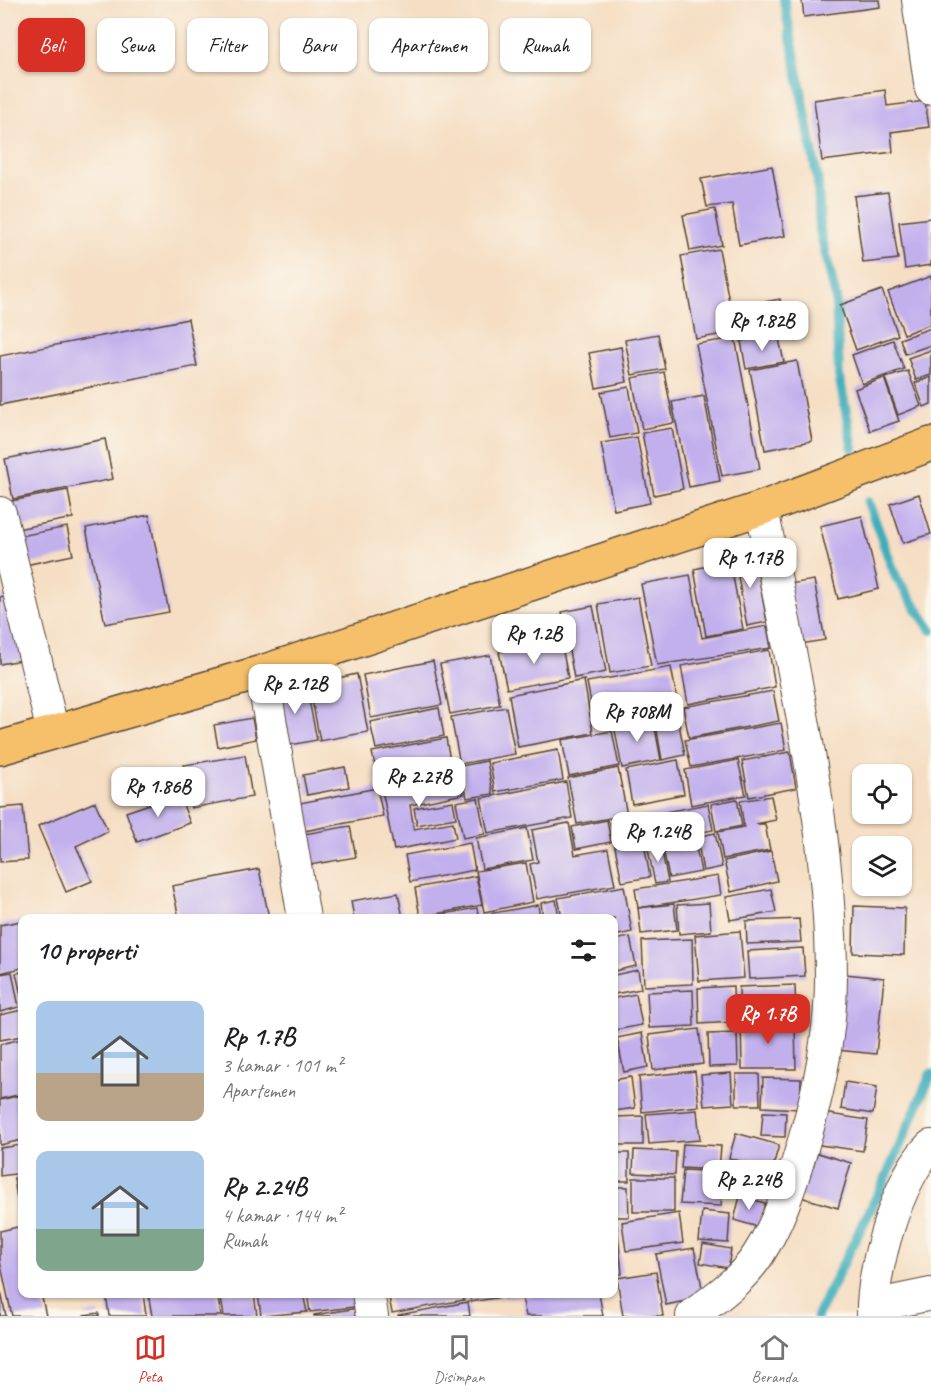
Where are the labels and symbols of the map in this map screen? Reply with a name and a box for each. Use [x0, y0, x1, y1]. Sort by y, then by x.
pin: Rp 1.82B [700, 301, 824, 352]
pin: Rp 1.17B [688, 538, 812, 589]
pin: Rp 1.2B [479, 614, 589, 665]
pin: Rp 2.12B [233, 664, 357, 715]
pin: Rp 708M [582, 692, 692, 743]
pin: Rp 2.27B [357, 757, 481, 808]
pin: Rp 1.86B [96, 767, 220, 818]
pin: Rp 1.24B [596, 812, 720, 863]
pin: Rp 1.7B [713, 994, 823, 1045]
pin: Rp 2.24B [687, 1160, 811, 1211]

